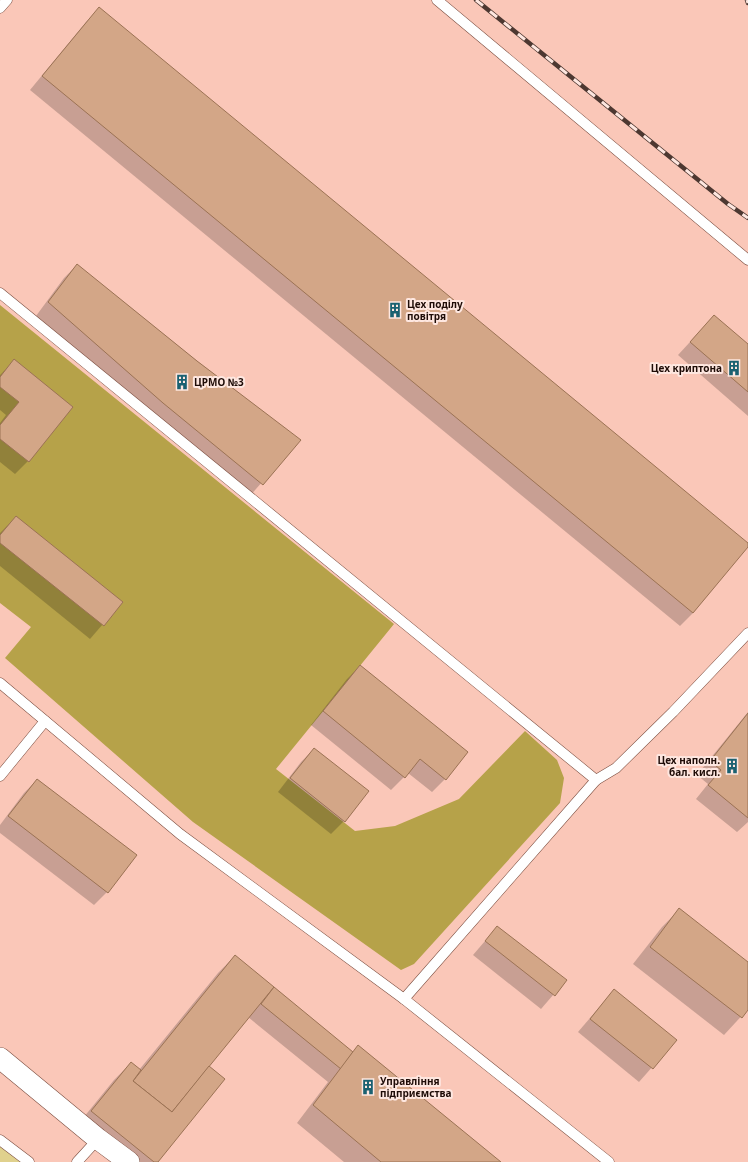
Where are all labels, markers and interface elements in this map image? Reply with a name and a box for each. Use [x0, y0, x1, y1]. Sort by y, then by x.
place label: Цех поділу повітря [407, 297, 463, 323]
building icon: Цех поділу повітря [386, 301, 404, 319]
building icon: Цех криптона [725, 359, 743, 377]
place label: Цех криптона [651, 361, 722, 375]
building icon: ЦРМО №3 [173, 373, 191, 391]
place label: ЦРМО №3 [194, 375, 244, 389]
place label: Цех наполн. бал. кисл. [657, 753, 720, 779]
building icon: Цех наполн. бал. кисл. [723, 757, 741, 775]
place label: Управління підприємства [380, 1074, 451, 1100]
building icon: Управління підприємства [359, 1078, 377, 1096]

